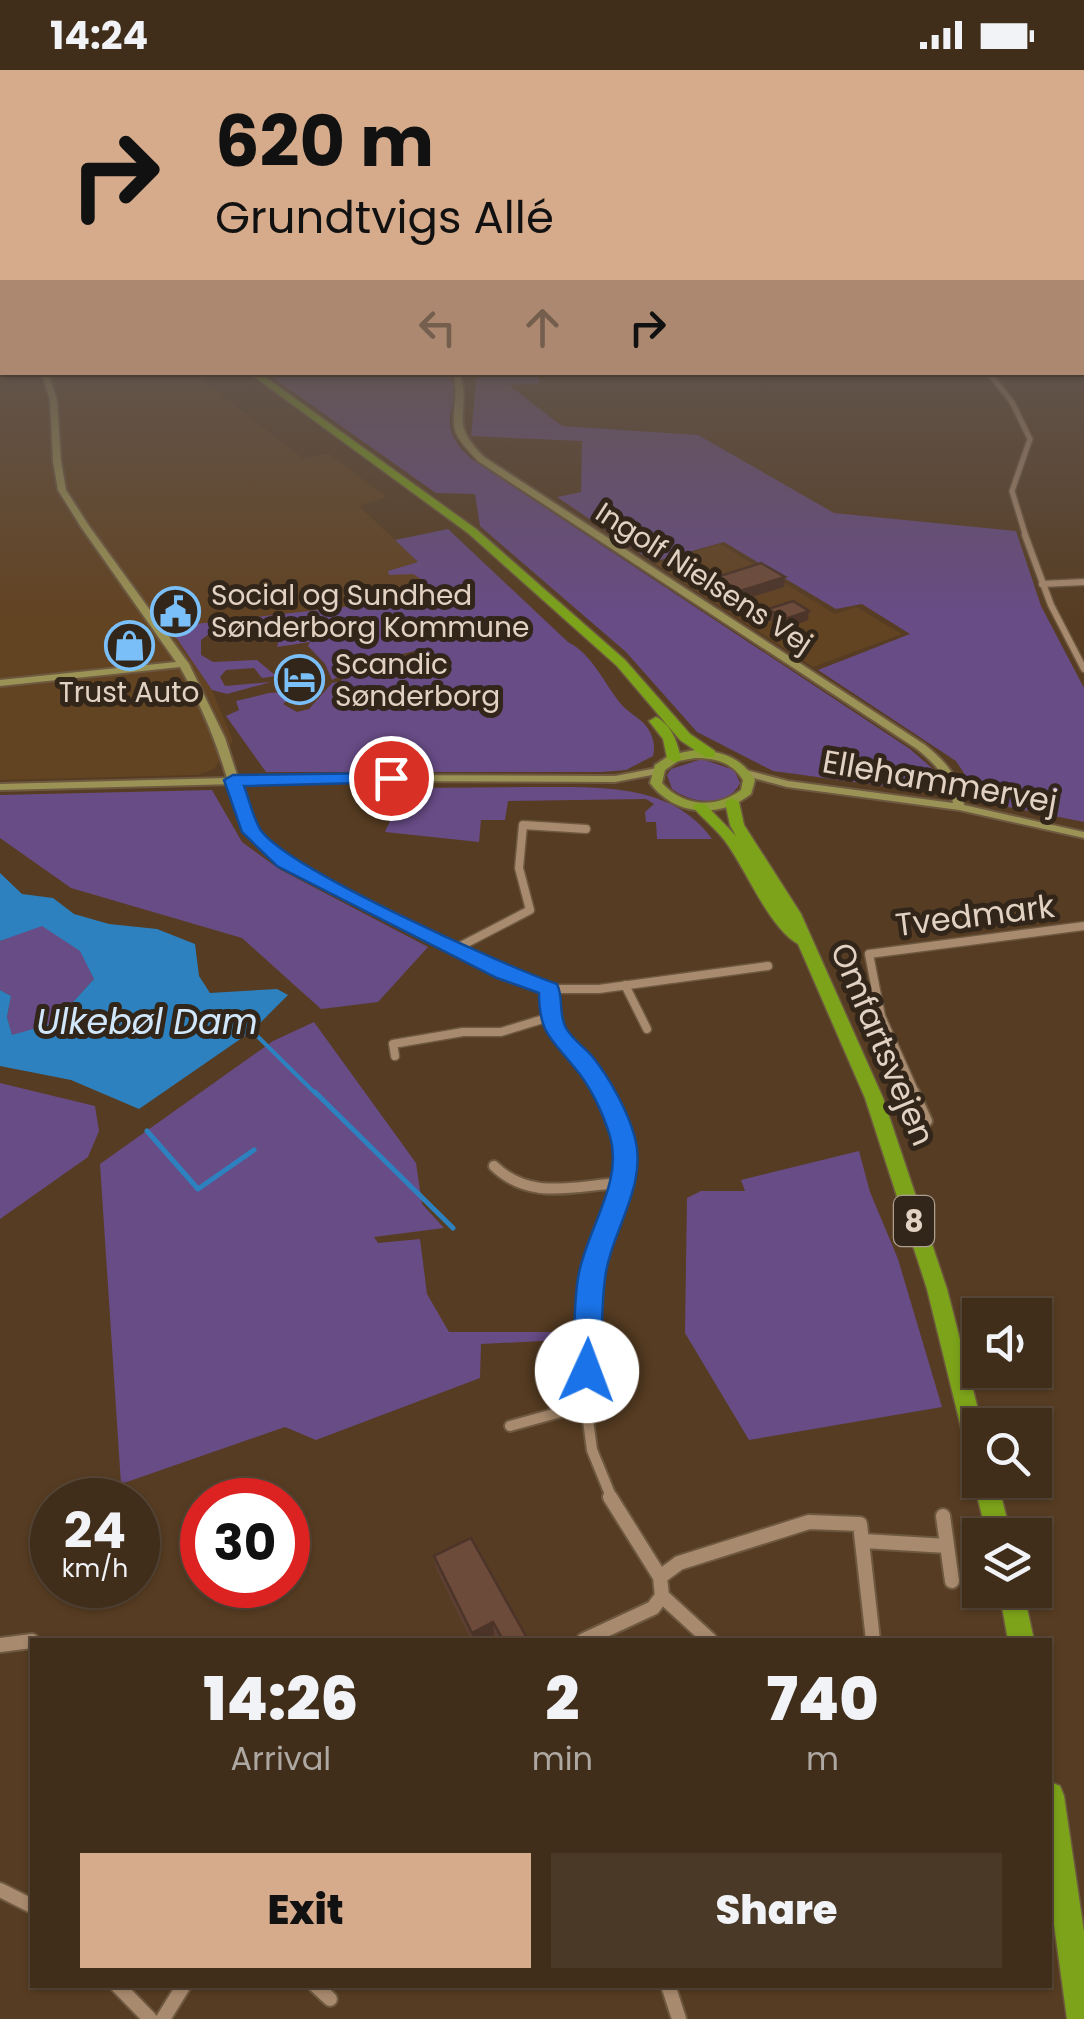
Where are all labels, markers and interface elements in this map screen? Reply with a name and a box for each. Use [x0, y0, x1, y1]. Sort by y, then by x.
text: 14:24 [50, 9, 148, 62]
text: 620 m [215, 92, 434, 191]
icon: right [50, 110, 180, 240]
text: Grundtvigs Allé [215, 186, 554, 249]
icon: left [410, 300, 465, 355]
icon: ahead [515, 300, 570, 355]
icon: right [620, 300, 675, 355]
street label: Ingolf Nielsens Vej [588, 493, 820, 663]
place label: Social og Sundhed Sønderborg Kommune [211, 576, 529, 647]
public building icon: Social og Sundhed Sønderborg Kommune [150, 585, 202, 637]
shop icon: Trust Auto [103, 619, 155, 671]
place label: Scandic Sønderborg [335, 645, 500, 716]
hotel icon: Scandic Sønderborg [274, 654, 326, 706]
place label: Trust Auto [59, 673, 199, 712]
pin [349, 736, 434, 821]
street label: Ellehammervej [819, 738, 1061, 824]
icon: arrive [364, 751, 419, 806]
street label: Tvedmark [893, 883, 1058, 947]
street label: Omfartsvejen [820, 936, 946, 1152]
water label: Ulkebøl Dam [36, 997, 258, 1046]
road number: 8 [894, 1196, 934, 1246]
map controls [962, 1298, 1052, 1608]
button: sound [962, 1298, 1052, 1388]
position arrow [535, 1319, 639, 1423]
button: search [962, 1408, 1052, 1498]
speed limit sign: 30 [180, 1478, 310, 1608]
text: 24 [64, 1495, 126, 1566]
button: layers [962, 1518, 1052, 1608]
text: km/h [62, 1551, 128, 1586]
text: 14:26 [203, 1657, 358, 1741]
text: 2 [545, 1657, 579, 1741]
text: 740 [766, 1657, 879, 1741]
text: Arrival [230, 1736, 331, 1781]
text: min [532, 1736, 593, 1781]
text: m [806, 1736, 839, 1781]
button: Exit [80, 1853, 531, 1968]
button: Share [551, 1853, 1002, 1968]

